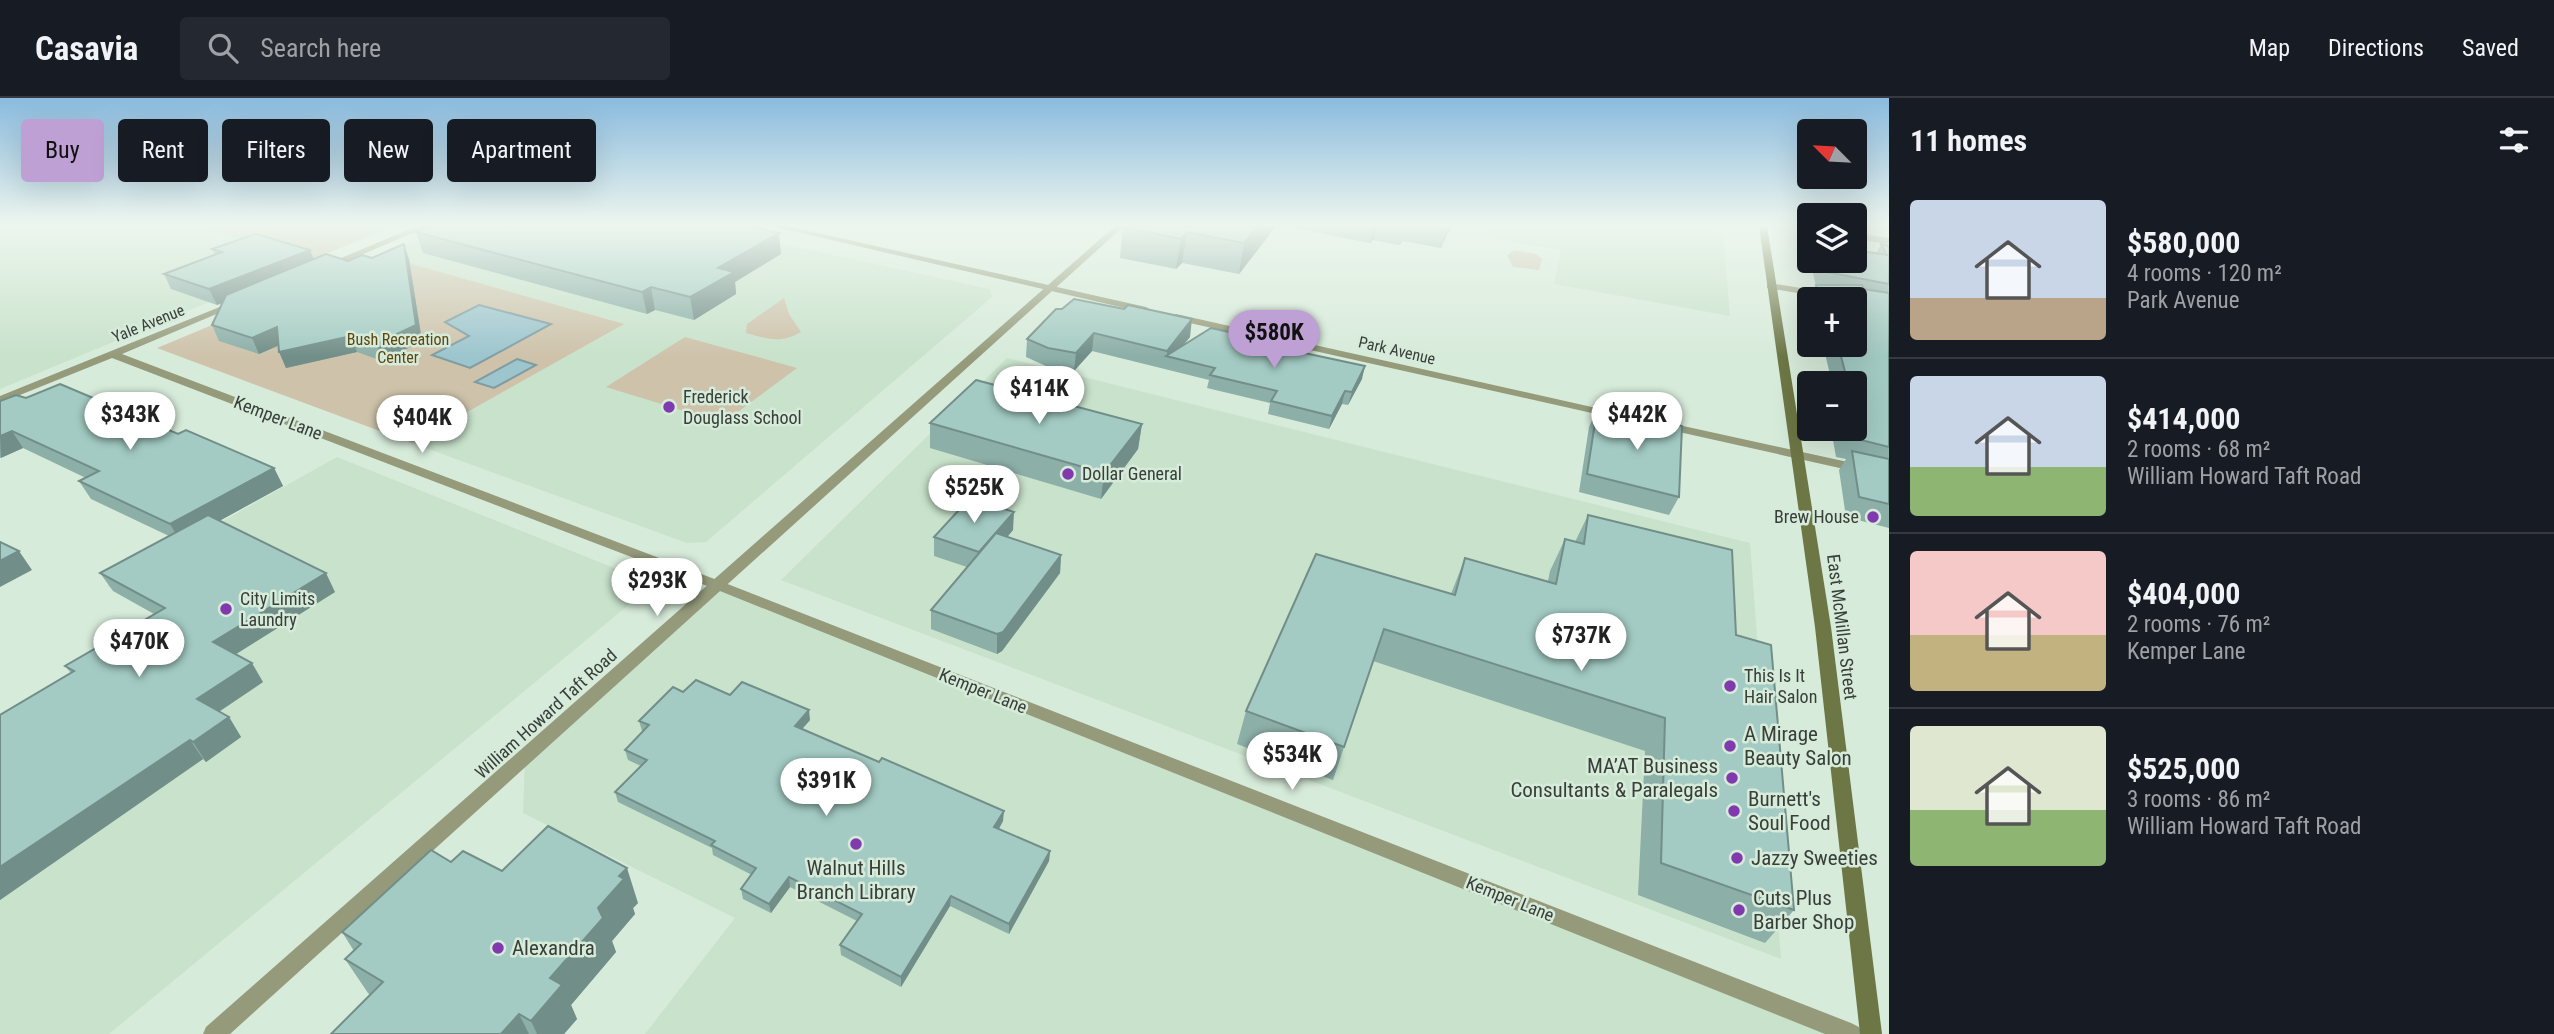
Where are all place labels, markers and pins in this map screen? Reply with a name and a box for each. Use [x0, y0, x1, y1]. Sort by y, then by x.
pin: $580K [1225, 310, 1323, 370]
pin: $414K [990, 366, 1088, 426]
place label: Frederick Douglass School [683, 386, 802, 428]
pin: $343K [81, 392, 179, 452]
pin: $442K [1588, 392, 1686, 452]
pin: $404K [373, 396, 471, 455]
marker: Frederick Douglass School [661, 399, 677, 415]
place label: Dollar General [1082, 463, 1182, 484]
pin: $525K [925, 466, 1023, 525]
marker: Dollar General [1060, 466, 1076, 482]
place label: Brew House [1774, 506, 1859, 527]
marker: Brew House [1865, 509, 1881, 525]
pin: $293K [608, 559, 706, 618]
place label: City Limits Laundry [240, 588, 315, 630]
marker: City Limits Laundry [218, 601, 234, 617]
pin: $737K [1532, 614, 1630, 673]
pin: $470K [90, 620, 188, 679]
place label: This Is It Hair Salon [1744, 665, 1817, 707]
marker: This Is It Hair Salon [1722, 678, 1738, 694]
place label: A Mirage Beauty Salon [1744, 722, 1852, 770]
pin: $534K [1243, 732, 1341, 792]
marker: A Mirage Beauty Salon [1722, 738, 1738, 754]
place label: MA’AT Business Consultants & Paralegals [1510, 754, 1718, 802]
pin: $391K [777, 758, 875, 818]
marker: MA’AT Business Consultants & Paralegals [1724, 770, 1740, 786]
place label: Burnett's Soul Food [1748, 787, 1831, 835]
marker: Burnett's Soul Food [1726, 803, 1742, 819]
marker: Walnut Hills Branch Library [848, 836, 864, 852]
place label: Jazzy Sweeties [1751, 846, 1878, 870]
marker: Jazzy Sweeties [1729, 850, 1745, 866]
place label: Walnut Hills Branch Library [797, 856, 916, 904]
place label: Cuts Plus Barber Shop [1753, 886, 1854, 934]
marker: Cuts Plus Barber Shop [1731, 902, 1747, 918]
place label: Alexandra [512, 936, 595, 960]
marker: Alexandra [490, 940, 506, 956]

